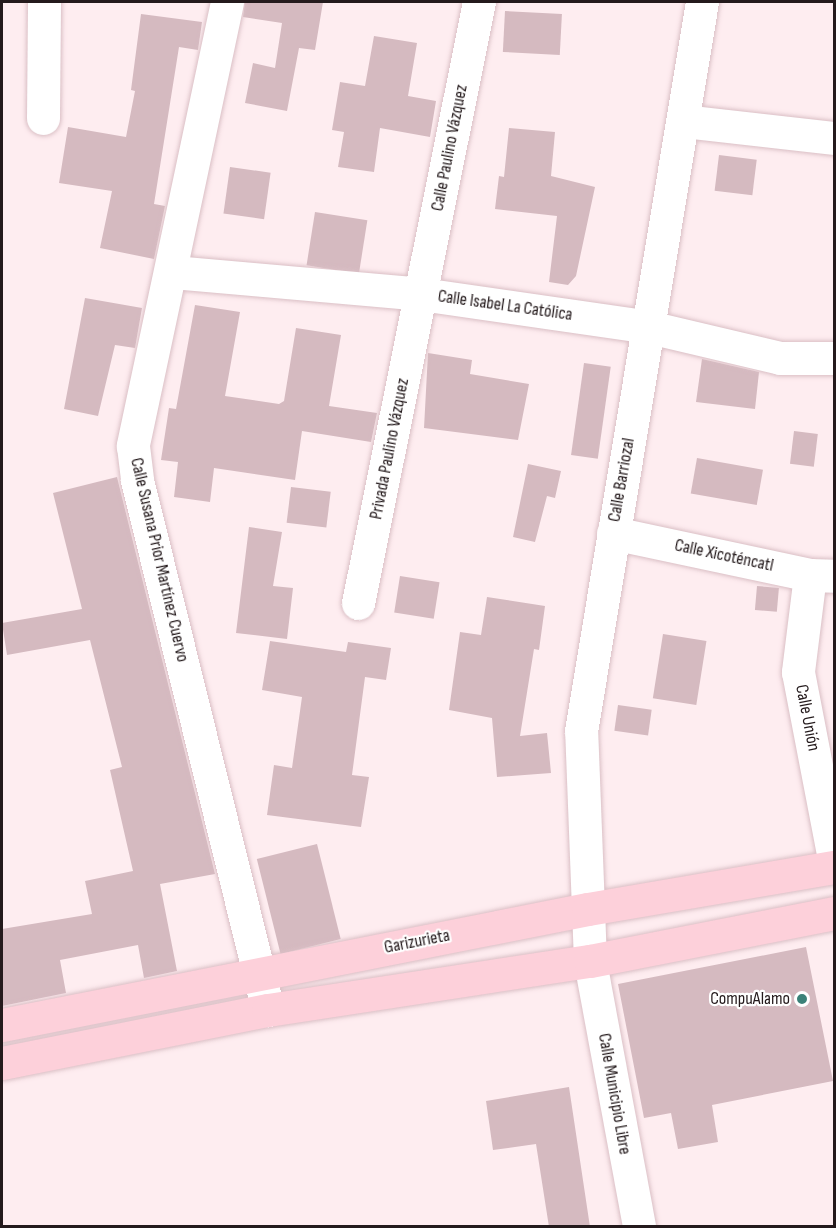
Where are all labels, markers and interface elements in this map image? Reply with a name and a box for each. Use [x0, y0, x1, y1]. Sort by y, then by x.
street label: Calle Paulino Vázquez [427, 83, 473, 213]
street label: Calle Isabel La Católica [436, 286, 574, 326]
street label: Privada Paulino Vázquez [366, 377, 414, 521]
street label: Calle Barriozal [604, 436, 640, 524]
street label: Calle Susana Prior Martínez Cuervo [125, 456, 193, 664]
street label: Calle Xicoténcatl [672, 535, 776, 577]
street label: Calle Unión [790, 683, 824, 753]
street label: Garizurieta [382, 925, 452, 959]
place label: CompuAlamo [710, 988, 790, 1010]
marker: CompuAlamo [795, 992, 809, 1006]
street label: Calle Municipio Libre [593, 1032, 635, 1156]

